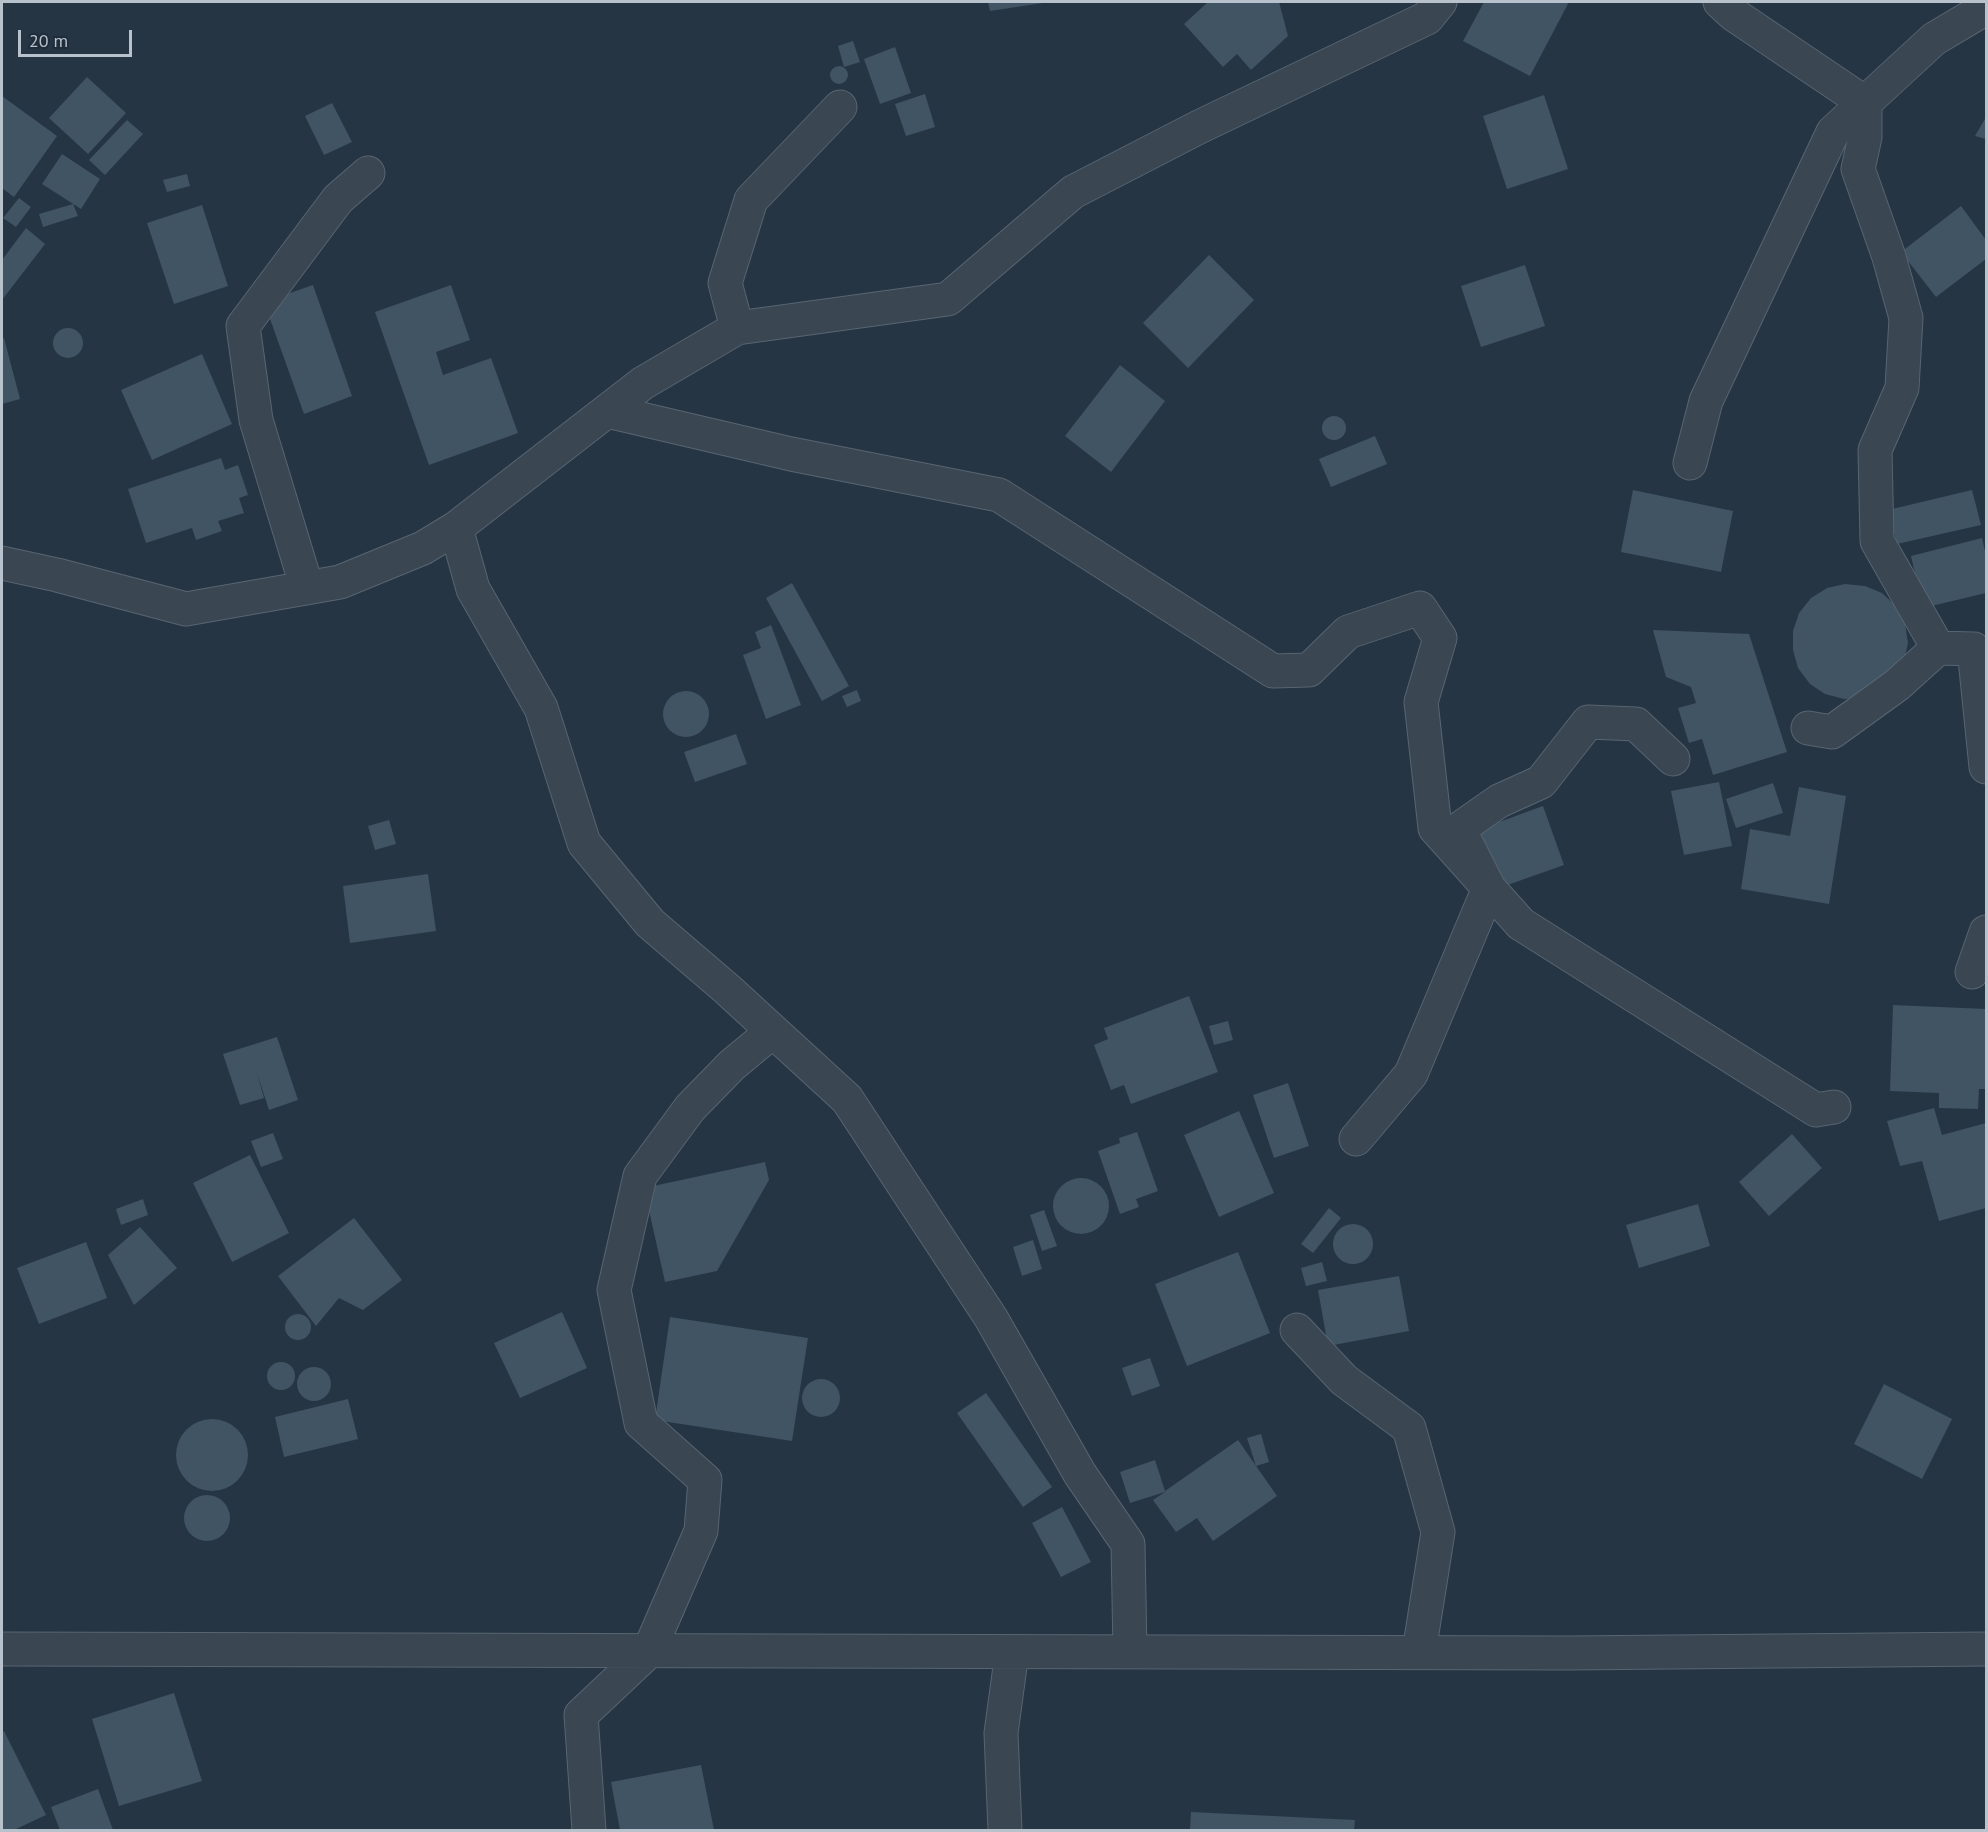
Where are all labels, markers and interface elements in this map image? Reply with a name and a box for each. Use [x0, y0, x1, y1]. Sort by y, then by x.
scale bar [21, 18, 135, 56]
text: 20 m [29, 29, 68, 52]

